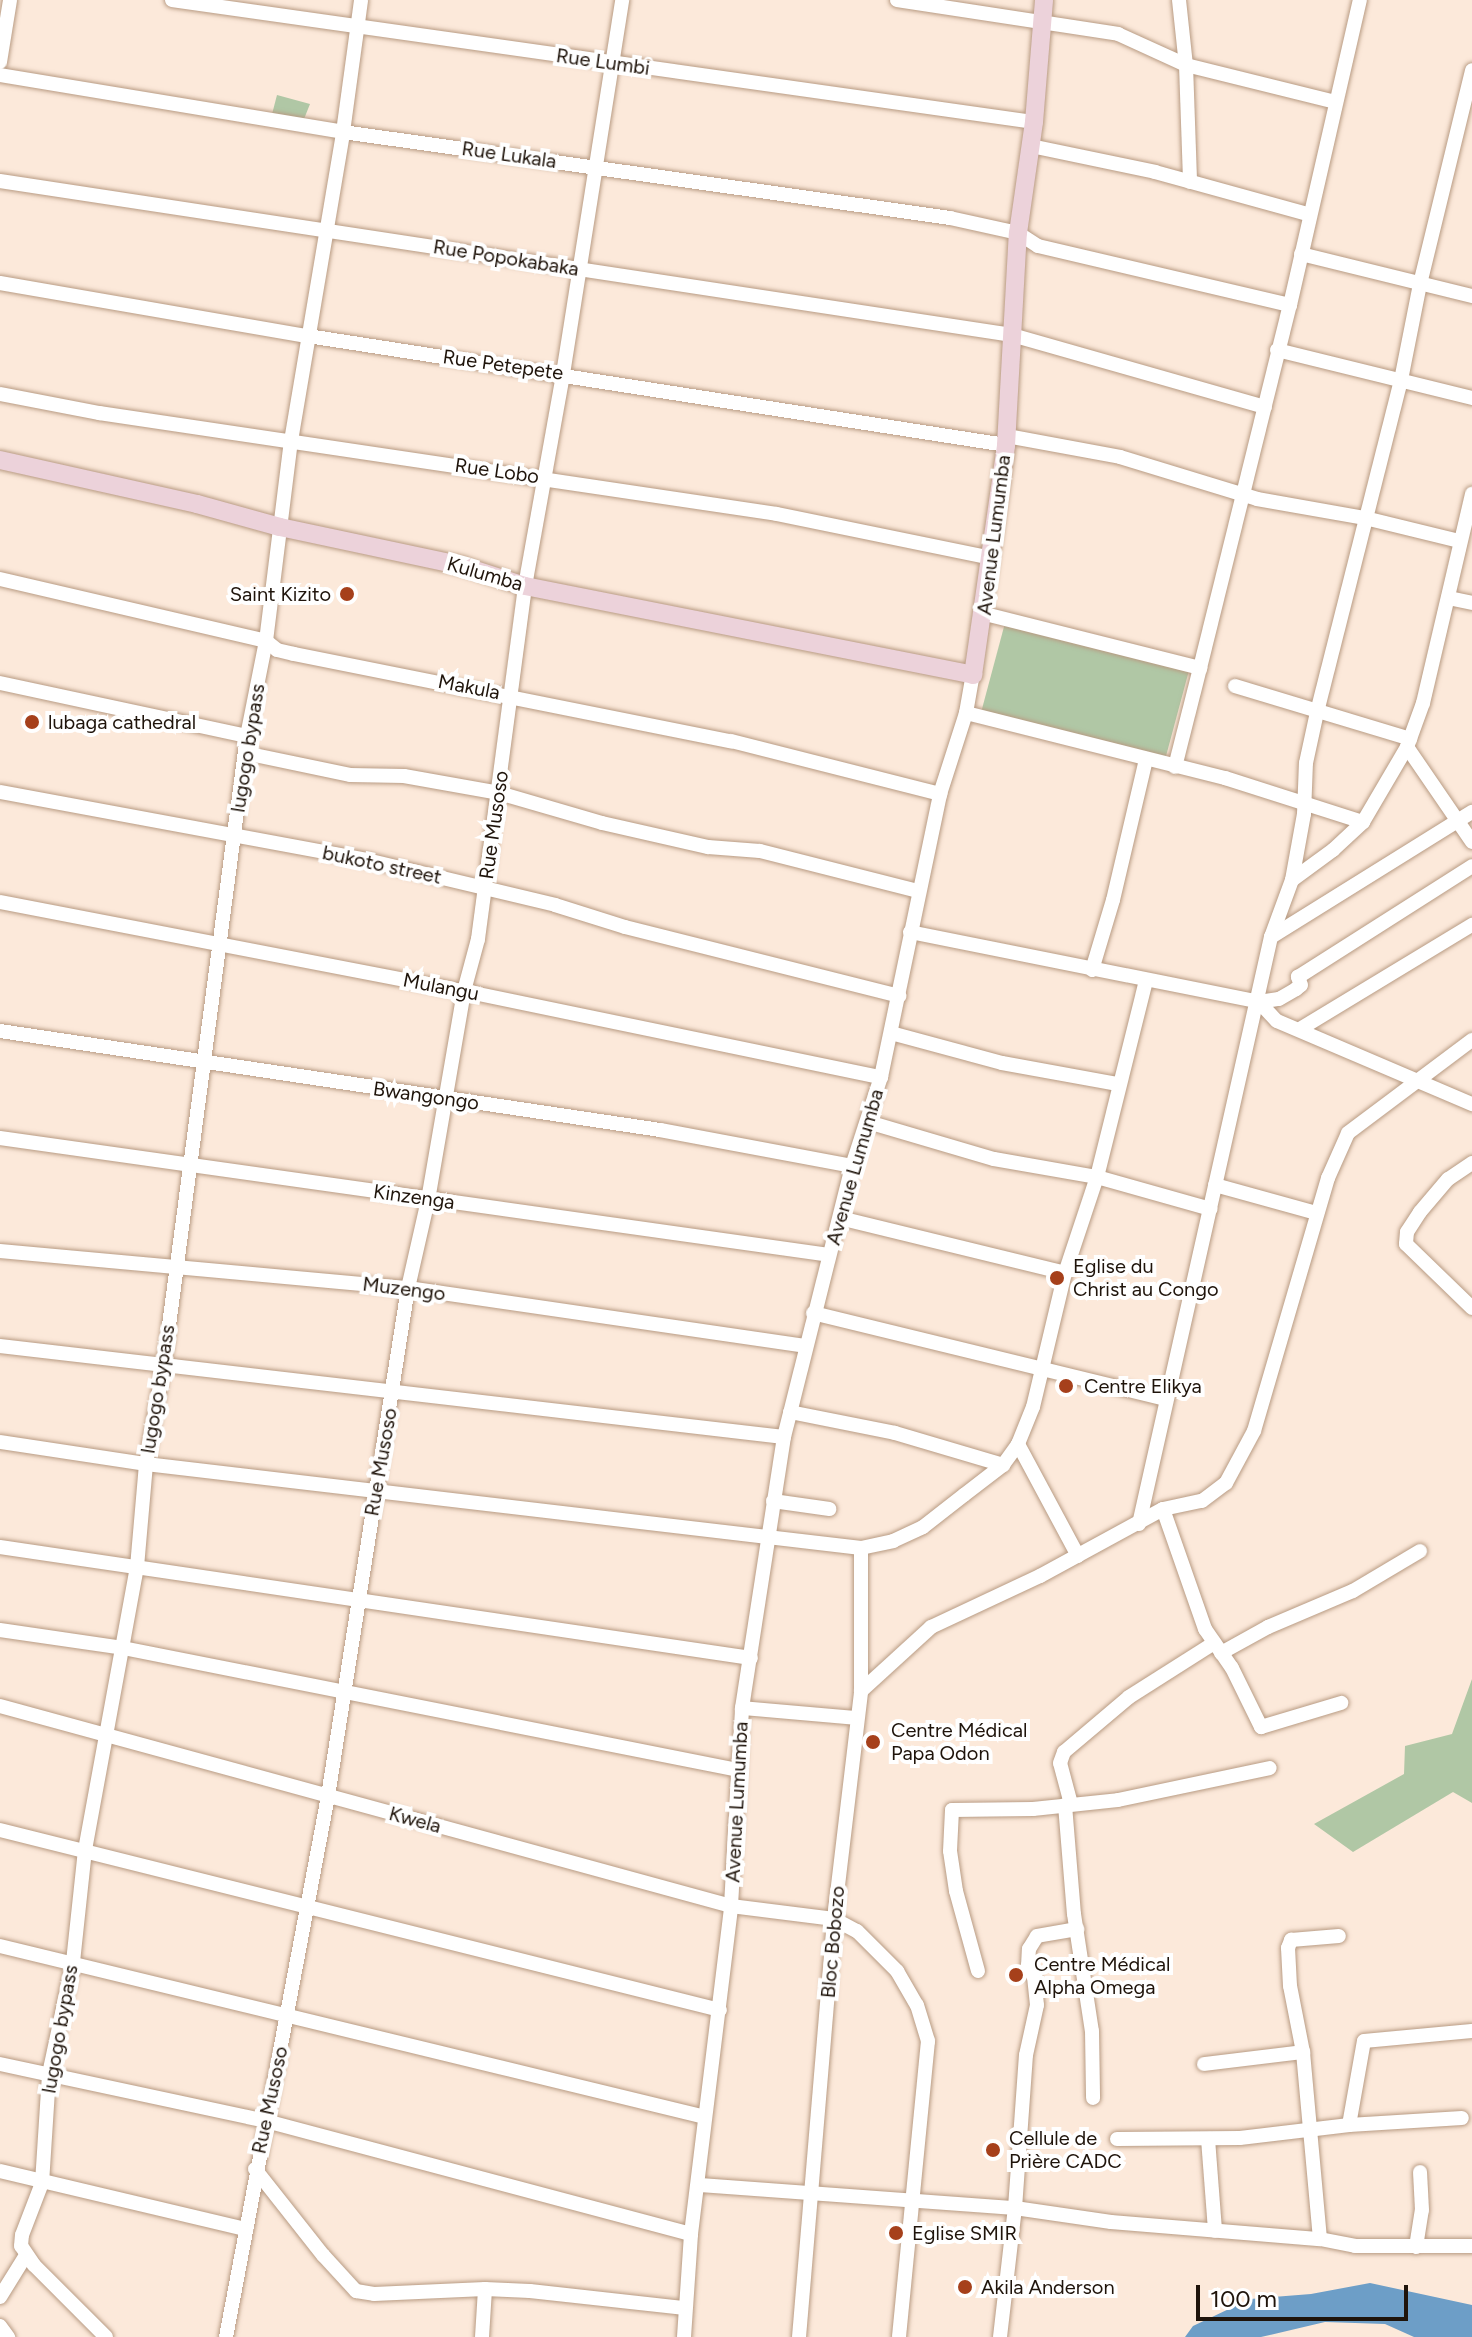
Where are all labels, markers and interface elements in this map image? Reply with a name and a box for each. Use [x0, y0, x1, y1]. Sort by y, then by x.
street label: Rue Lumbi [555, 44, 651, 80]
street label: Rue Lukala [460, 136, 558, 174]
street label: Rue Popokabaka [431, 235, 581, 281]
street label: Rue Petepete [441, 345, 565, 385]
street label: Rue Lobo [453, 453, 541, 489]
street label: Avenue Lumumba [972, 454, 1016, 616]
street label: Kulumba [444, 552, 526, 596]
place label: Saint Kizito [230, 582, 331, 606]
marker: Saint Kizito [338, 585, 356, 603]
street label: Makula [436, 669, 502, 705]
street label: lugogo bypass [226, 682, 270, 814]
place label: lubaga cathedral [48, 710, 196, 734]
marker: lubaga cathedral [23, 713, 41, 731]
street label: Rue Musoso [474, 769, 514, 881]
street label: bukoto street [320, 841, 444, 889]
street label: Mulangu [401, 968, 481, 1006]
street label: Bwangongo [371, 1077, 481, 1115]
street label: Avenue Lumumba [821, 1086, 889, 1248]
street label: Kinzenga [372, 1179, 456, 1215]
place label: Eglise du Christ au Congo [1073, 1254, 1219, 1301]
marker: Eglise du Christ au Congo [1048, 1269, 1066, 1287]
street label: Muzengo [361, 1272, 447, 1306]
street label: lugogo bypass [136, 1323, 180, 1455]
place label: Centre Elikya [1084, 1374, 1202, 1398]
marker: Centre Elikya [1055, 1375, 1077, 1397]
street label: Rue Musoso [360, 1406, 402, 1518]
place label: Centre Médical Papa Odon [891, 1718, 1027, 1765]
street label: Avenue Lumumba [721, 1721, 753, 1883]
marker: Centre Médical Papa Odon [862, 1731, 884, 1753]
street label: Kwela [386, 1802, 444, 1838]
street label: Bloc Bobozo [816, 1885, 850, 1999]
place label: Centre Médical Alpha Omega [1034, 1952, 1170, 1999]
street label: lugogo bypass [37, 1963, 83, 2095]
marker: Centre Médical Alpha Omega [1005, 1964, 1027, 1986]
street label: Rue Musoso [247, 2044, 293, 2156]
place label: Cellule de Prière CADC [1009, 2126, 1122, 2173]
marker: Cellule de Prière CADC [984, 2141, 1002, 2159]
place label: Eglise SMIR [912, 2221, 1017, 2245]
marker: Eglise SMIR [887, 2224, 905, 2242]
scale bar [1200, 2269, 1412, 2319]
place label: Akila Anderson [981, 2275, 1115, 2299]
marker: Akila Anderson [956, 2278, 974, 2296]
text: 100 m [1210, 2284, 1277, 2313]

